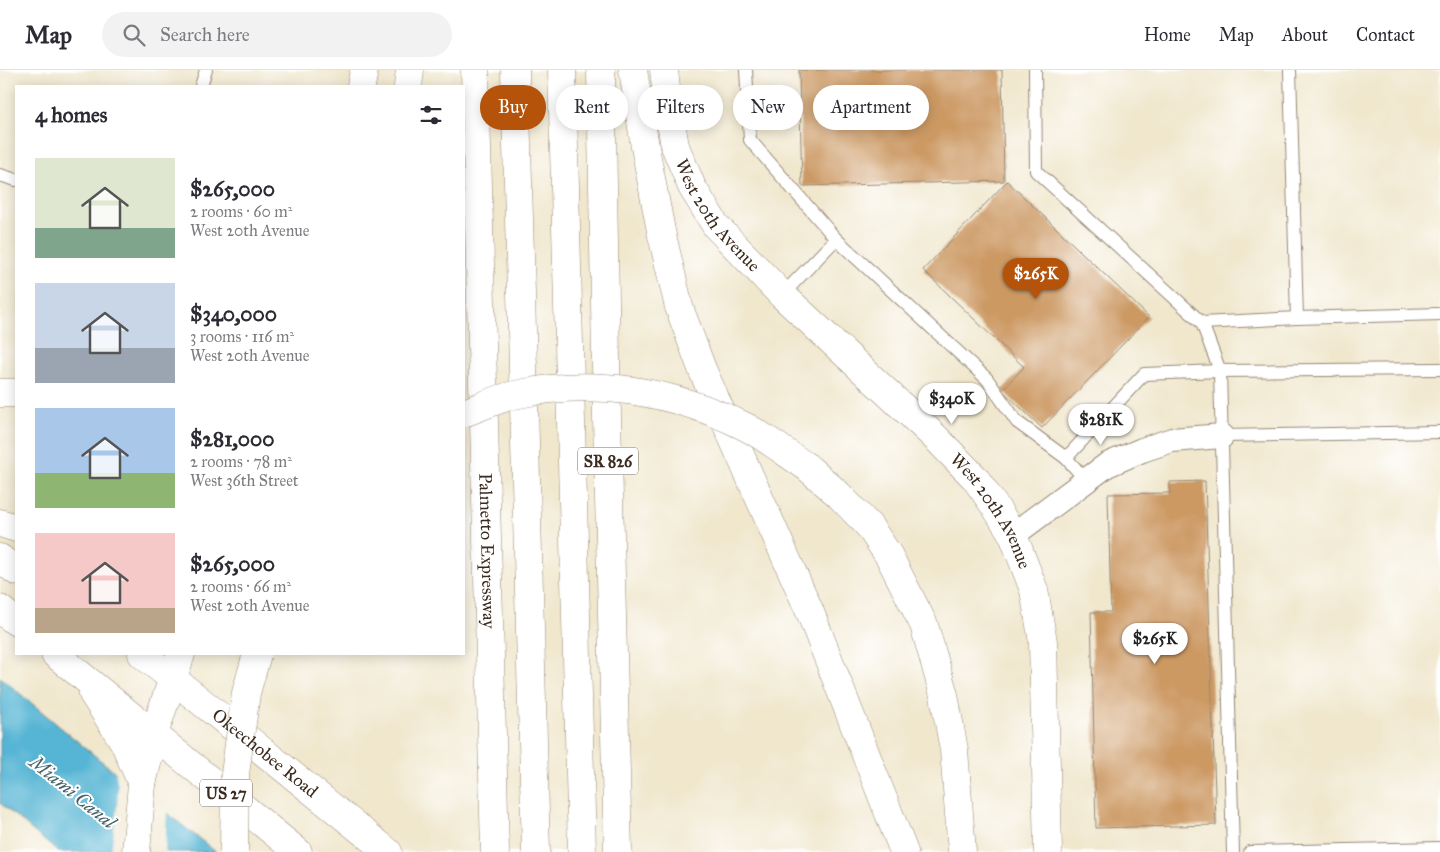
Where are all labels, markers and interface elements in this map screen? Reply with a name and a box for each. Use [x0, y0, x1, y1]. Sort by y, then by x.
search box [102, 12, 452, 57]
text: Map [25, 20, 72, 50]
icon: search [120, 21, 148, 49]
text: Search here [160, 23, 250, 46]
text: Home [1144, 24, 1191, 46]
text: Map [1219, 24, 1254, 46]
text: About [1282, 24, 1328, 46]
text: Contact [1356, 24, 1415, 46]
chip: Buy [480, 85, 546, 130]
chip: Rent [556, 85, 628, 130]
chip: Filters [638, 85, 723, 130]
chip: New [733, 85, 803, 130]
chip: Apartment [813, 85, 929, 130]
icon: filters [417, 101, 445, 129]
text: 4 homes [35, 102, 107, 128]
street label: West 20th Avenue [671, 156, 765, 276]
text: $265,000 [190, 176, 275, 202]
icon: home [75, 178, 135, 238]
text: 2 rooms · 60 m² [190, 202, 292, 221]
text: West 20th Avenue [190, 221, 309, 240]
pin: $265K [1001, 258, 1071, 300]
text: $265K [1014, 264, 1058, 283]
text: $340,000 [190, 301, 277, 327]
icon: home [75, 303, 135, 363]
text: 3 rooms · 116 m² [190, 327, 294, 346]
text: West 20th Avenue [190, 346, 309, 365]
pin: $340K [917, 382, 987, 425]
text: $340K [929, 389, 975, 408]
pin: $281K [1066, 404, 1136, 446]
text: $281K [1079, 410, 1123, 429]
text: $281,000 [190, 426, 275, 452]
icon: home [75, 428, 135, 488]
road number: SR 826 [578, 448, 638, 474]
street label: West 20th Avenue [946, 448, 1036, 572]
text: 2 rooms · 78 m² [190, 452, 292, 471]
text: West 36th Street [190, 471, 299, 490]
street label: Palmetto Expressway [474, 473, 500, 629]
text: $265,000 [190, 551, 275, 577]
icon: home [75, 553, 135, 613]
text: 2 rooms · 66 m² [190, 577, 291, 596]
text: West 20th Avenue [190, 596, 309, 615]
pin: $265K [1120, 622, 1190, 665]
text: $265K [1133, 629, 1177, 648]
street label: Okeechobee Road [208, 704, 322, 802]
water label: Miami Canal [24, 749, 122, 835]
road number: US 27 [200, 780, 252, 806]

